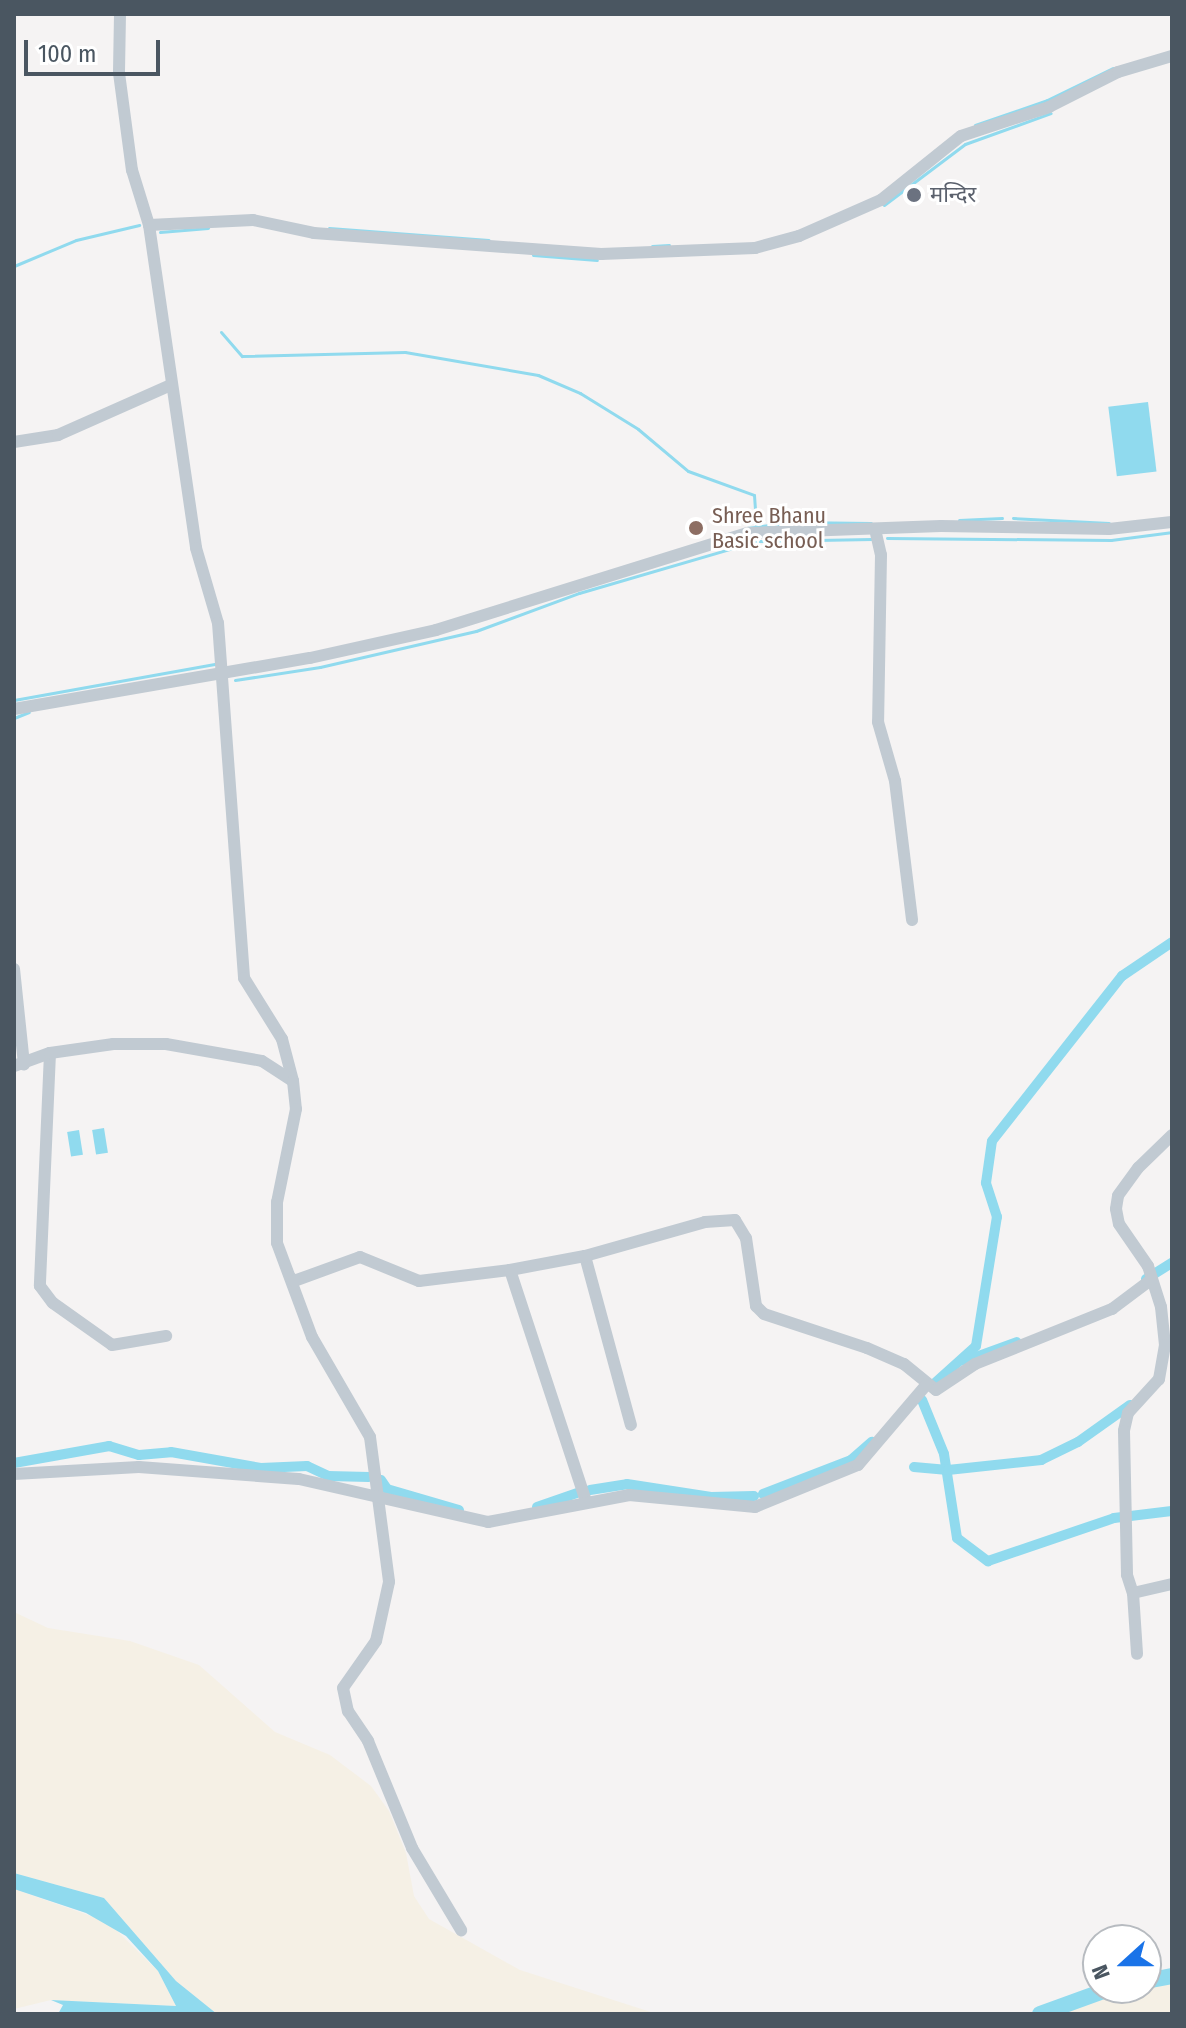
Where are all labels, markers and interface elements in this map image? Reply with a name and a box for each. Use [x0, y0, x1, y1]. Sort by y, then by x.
scale bar [28, 24, 164, 74]
text: 100 m [38, 40, 96, 68]
place label: मन्दिर [930, 182, 976, 208]
marker: मन्दिर [905, 186, 923, 204]
place label: Shree Bhanu Basic school [712, 502, 826, 554]
marker: Shree Bhanu Basic school [687, 519, 705, 537]
north arrow [1082, 1924, 1162, 2004]
text: N [1086, 1961, 1116, 1983]

